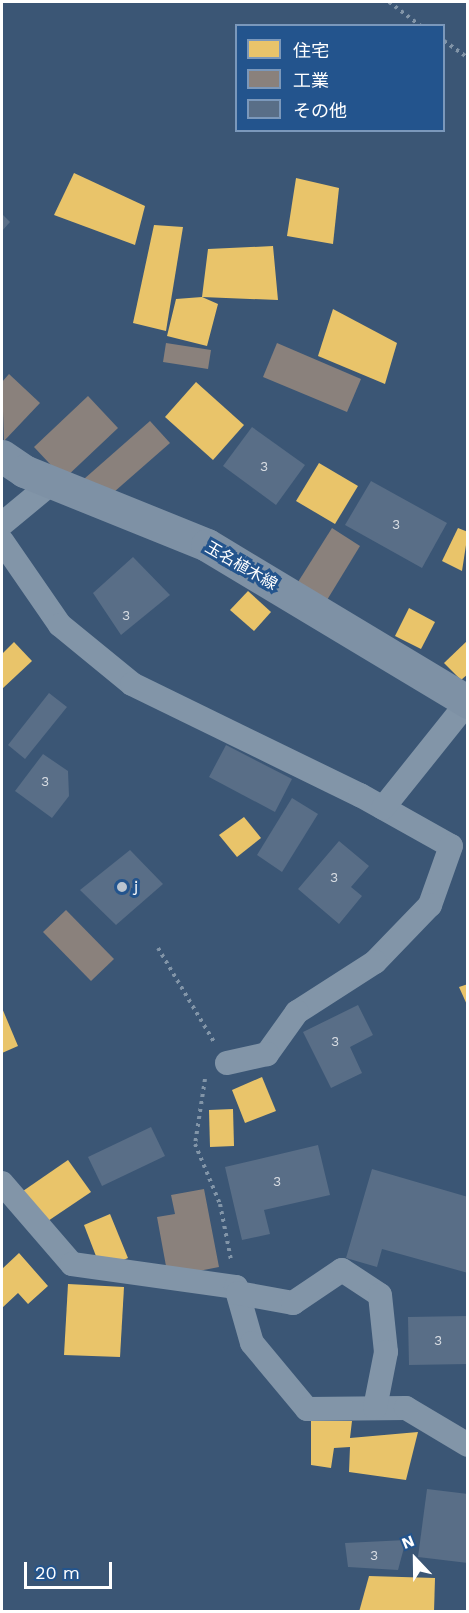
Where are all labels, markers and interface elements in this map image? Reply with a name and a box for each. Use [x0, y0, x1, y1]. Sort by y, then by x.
legend [235, 24, 445, 132]
text: 住宅 [293, 40, 329, 61]
text: 工業 [293, 70, 329, 91]
text: その他 [293, 100, 347, 121]
house number: 3 [260, 458, 268, 474]
house number: 3 [392, 516, 400, 532]
street label: 玉名植木線 [202, 538, 280, 594]
house number: 3 [122, 607, 130, 623]
house number: 3 [41, 773, 49, 789]
house number: 3 [330, 869, 338, 885]
place label: j [134, 877, 138, 897]
marker: j [115, 880, 129, 894]
house number: 3 [331, 1033, 339, 1049]
house number: 3 [273, 1173, 281, 1189]
house number: 3 [434, 1332, 442, 1348]
north arrow [385, 1529, 445, 1589]
text: N [399, 1531, 417, 1553]
house number: 3 [370, 1547, 378, 1563]
scale bar [27, 1550, 116, 1588]
text: 20 m [35, 1562, 80, 1583]

